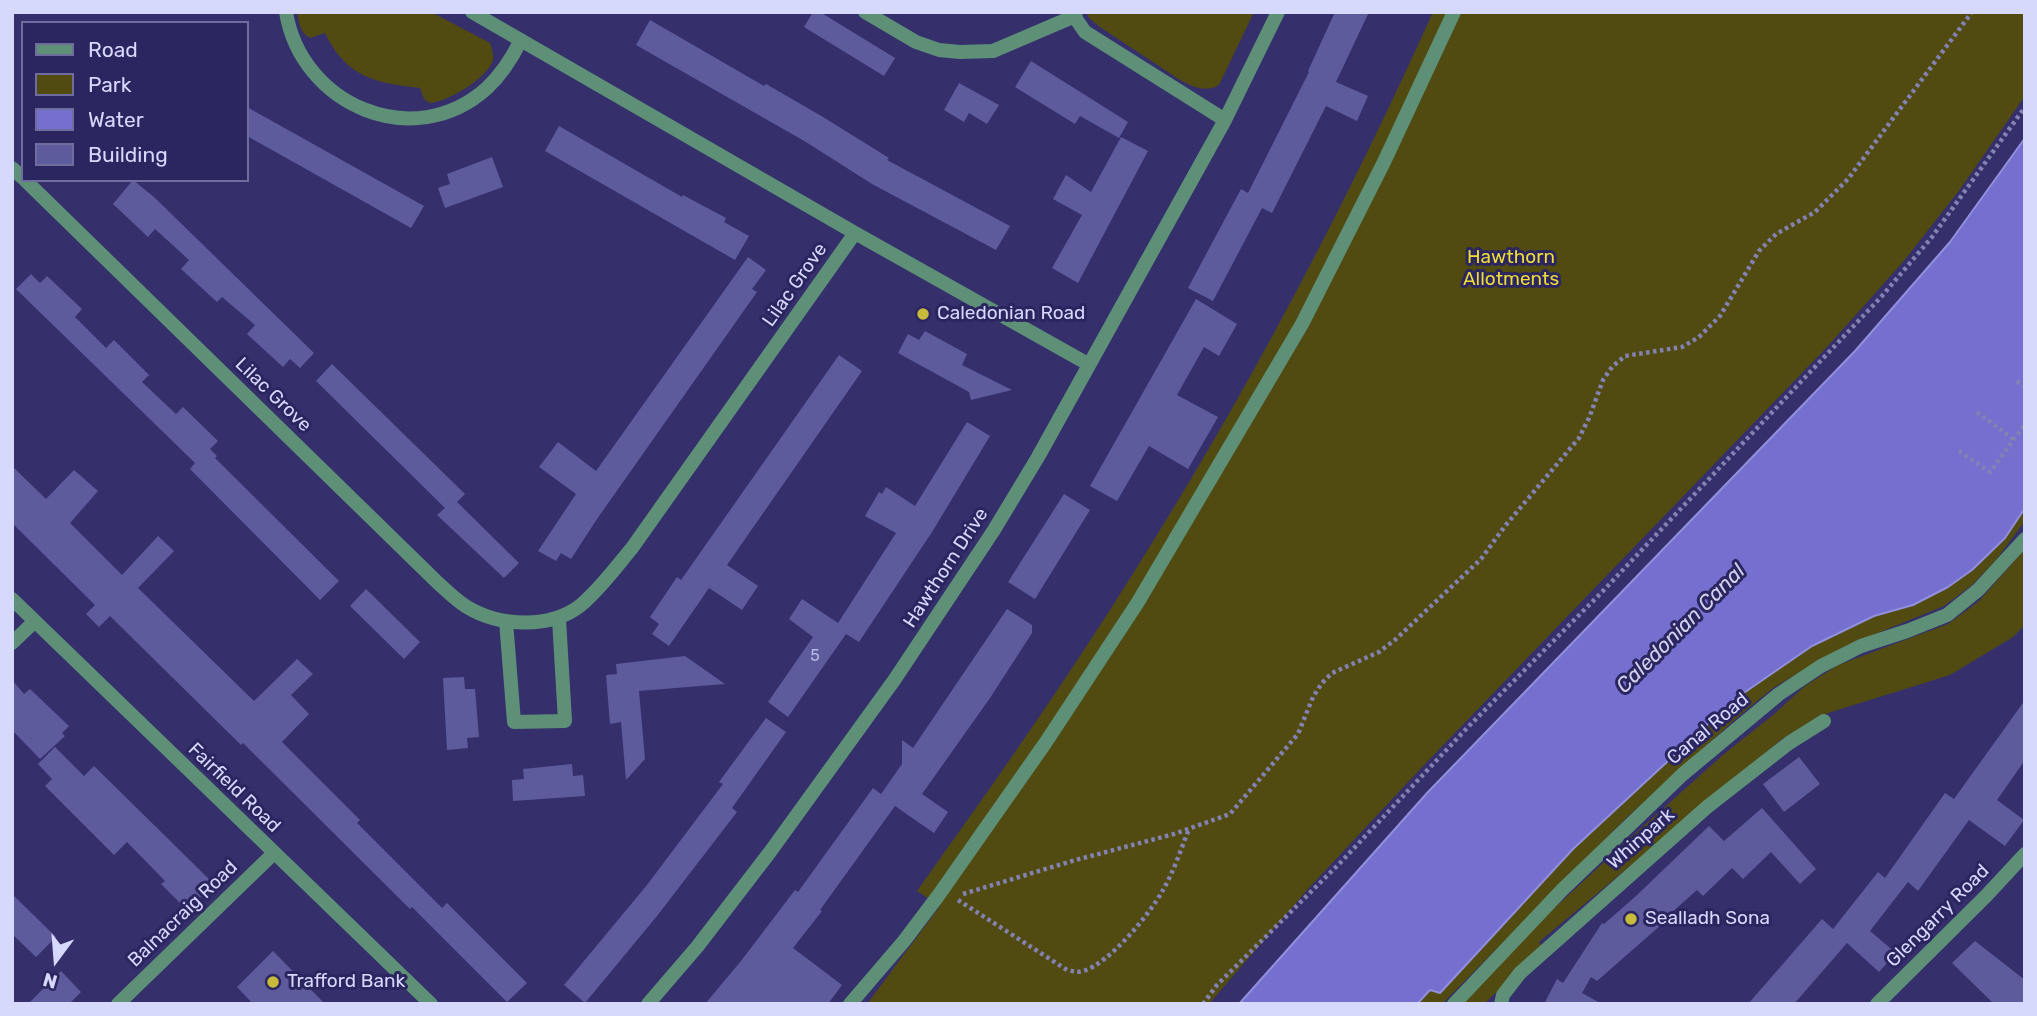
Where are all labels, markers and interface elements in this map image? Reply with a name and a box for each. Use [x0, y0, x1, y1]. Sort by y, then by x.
legend [21, 21, 248, 182]
text: Road [88, 37, 138, 62]
text: Park [88, 72, 132, 97]
text: Water [88, 107, 144, 132]
text: Building [88, 142, 168, 167]
street label: Lilac Grove [758, 239, 832, 331]
park label: Hawthorn Allotments [1463, 247, 1559, 291]
place label: Caledonian Road [937, 303, 1085, 325]
marker: Caledonian Road [915, 306, 931, 322]
street label: Lilac Grove [230, 353, 316, 437]
street label: Hawthorn Drive [899, 504, 993, 632]
water label: Caledonian Canal [1611, 559, 1751, 699]
house number: 5 [810, 646, 820, 666]
street label: Canal Road [1663, 688, 1753, 770]
street label: Fairfield Road [183, 738, 285, 838]
street label: Whinpark [1603, 804, 1679, 874]
street label: Balnacraig Road [123, 856, 243, 972]
street label: Glengarry Road [1882, 860, 1994, 972]
place label: Sealladh Sona [1645, 908, 1770, 930]
marker: Sealladh Sona [1623, 911, 1639, 927]
north arrow [21, 925, 91, 995]
text: N [40, 968, 60, 994]
place label: Trafford Bank [287, 971, 405, 993]
marker: Trafford Bank [265, 974, 281, 990]

